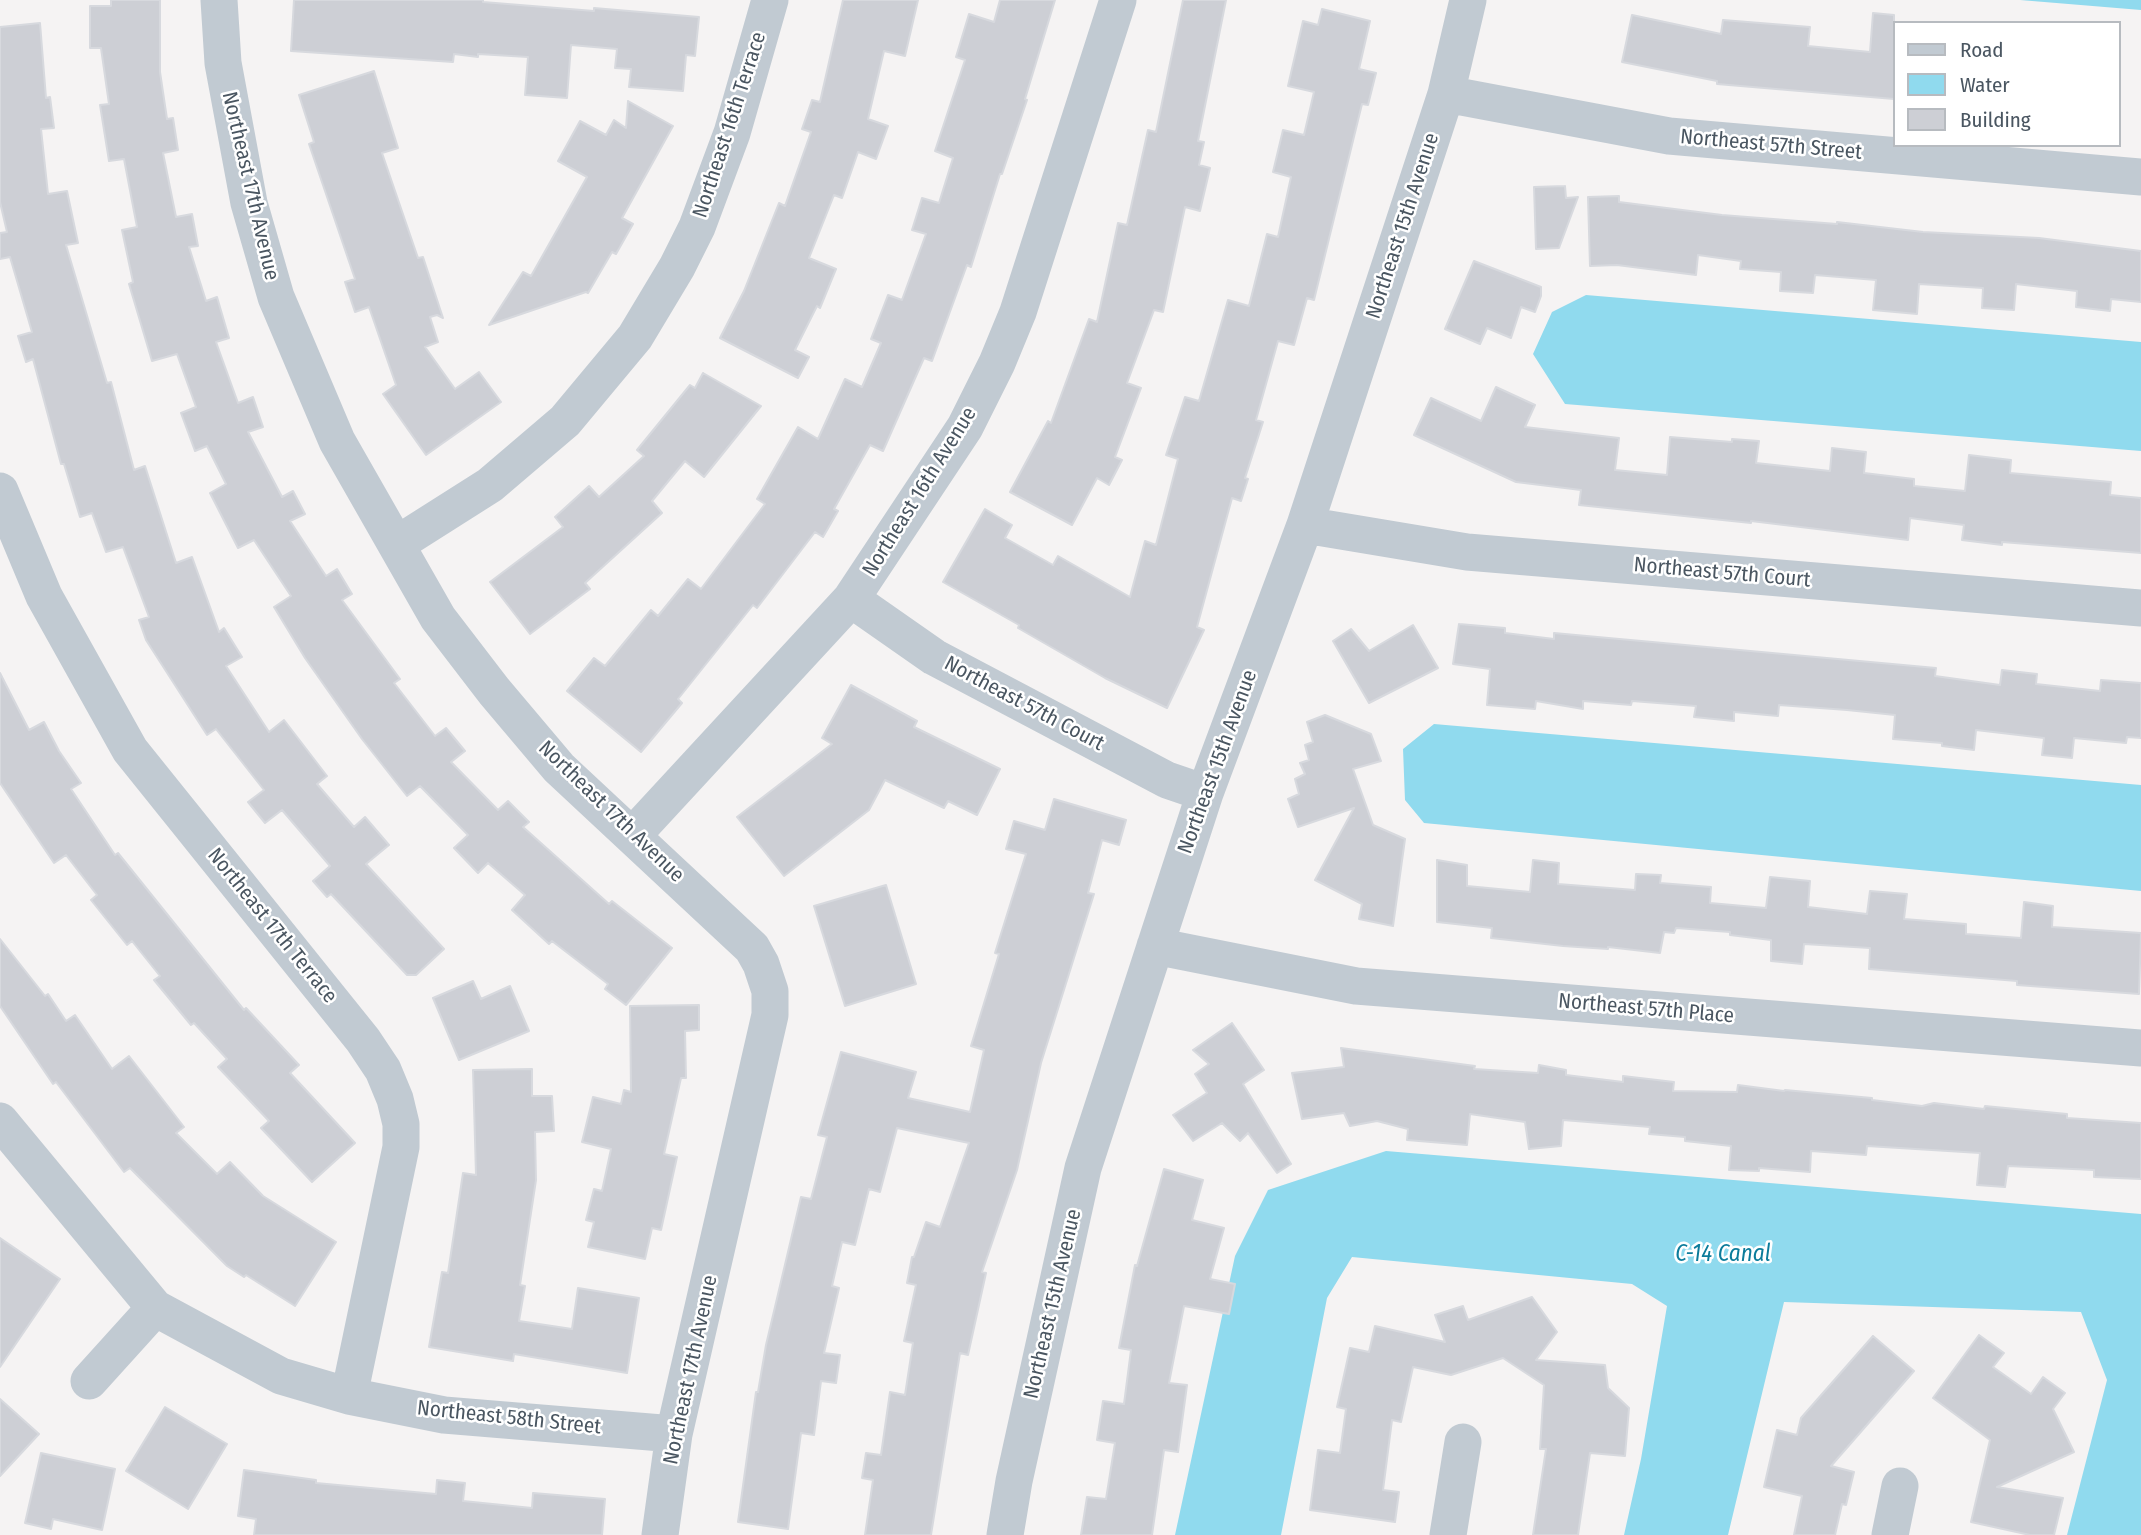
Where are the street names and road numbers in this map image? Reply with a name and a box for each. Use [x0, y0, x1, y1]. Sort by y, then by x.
street label: Northeast 16th Terrace [688, 29, 772, 221]
street label: Northeast 17th Avenue [216, 89, 284, 283]
street label: Northeast 57th Street [1679, 125, 1863, 165]
street label: Northeast 15th Avenue [1361, 130, 1445, 322]
street label: Northeast 16th Avenue [858, 403, 982, 581]
street label: Northeast 57th Court [1633, 553, 1811, 593]
street label: Northeast 57th Court [940, 651, 1108, 757]
street label: Northeast 15th Avenue [1173, 667, 1263, 857]
street label: Northeast 17th Avenue [533, 736, 689, 888]
street label: Northeast 17th Terrace [202, 843, 342, 1009]
street label: Northeast 57th Place [1557, 989, 1735, 1029]
street label: Northeast 15th Avenue [1019, 1207, 1087, 1401]
street label: Northeast 17th Avenue [659, 1273, 723, 1467]
street label: Northeast 58th Street [416, 1396, 602, 1440]

